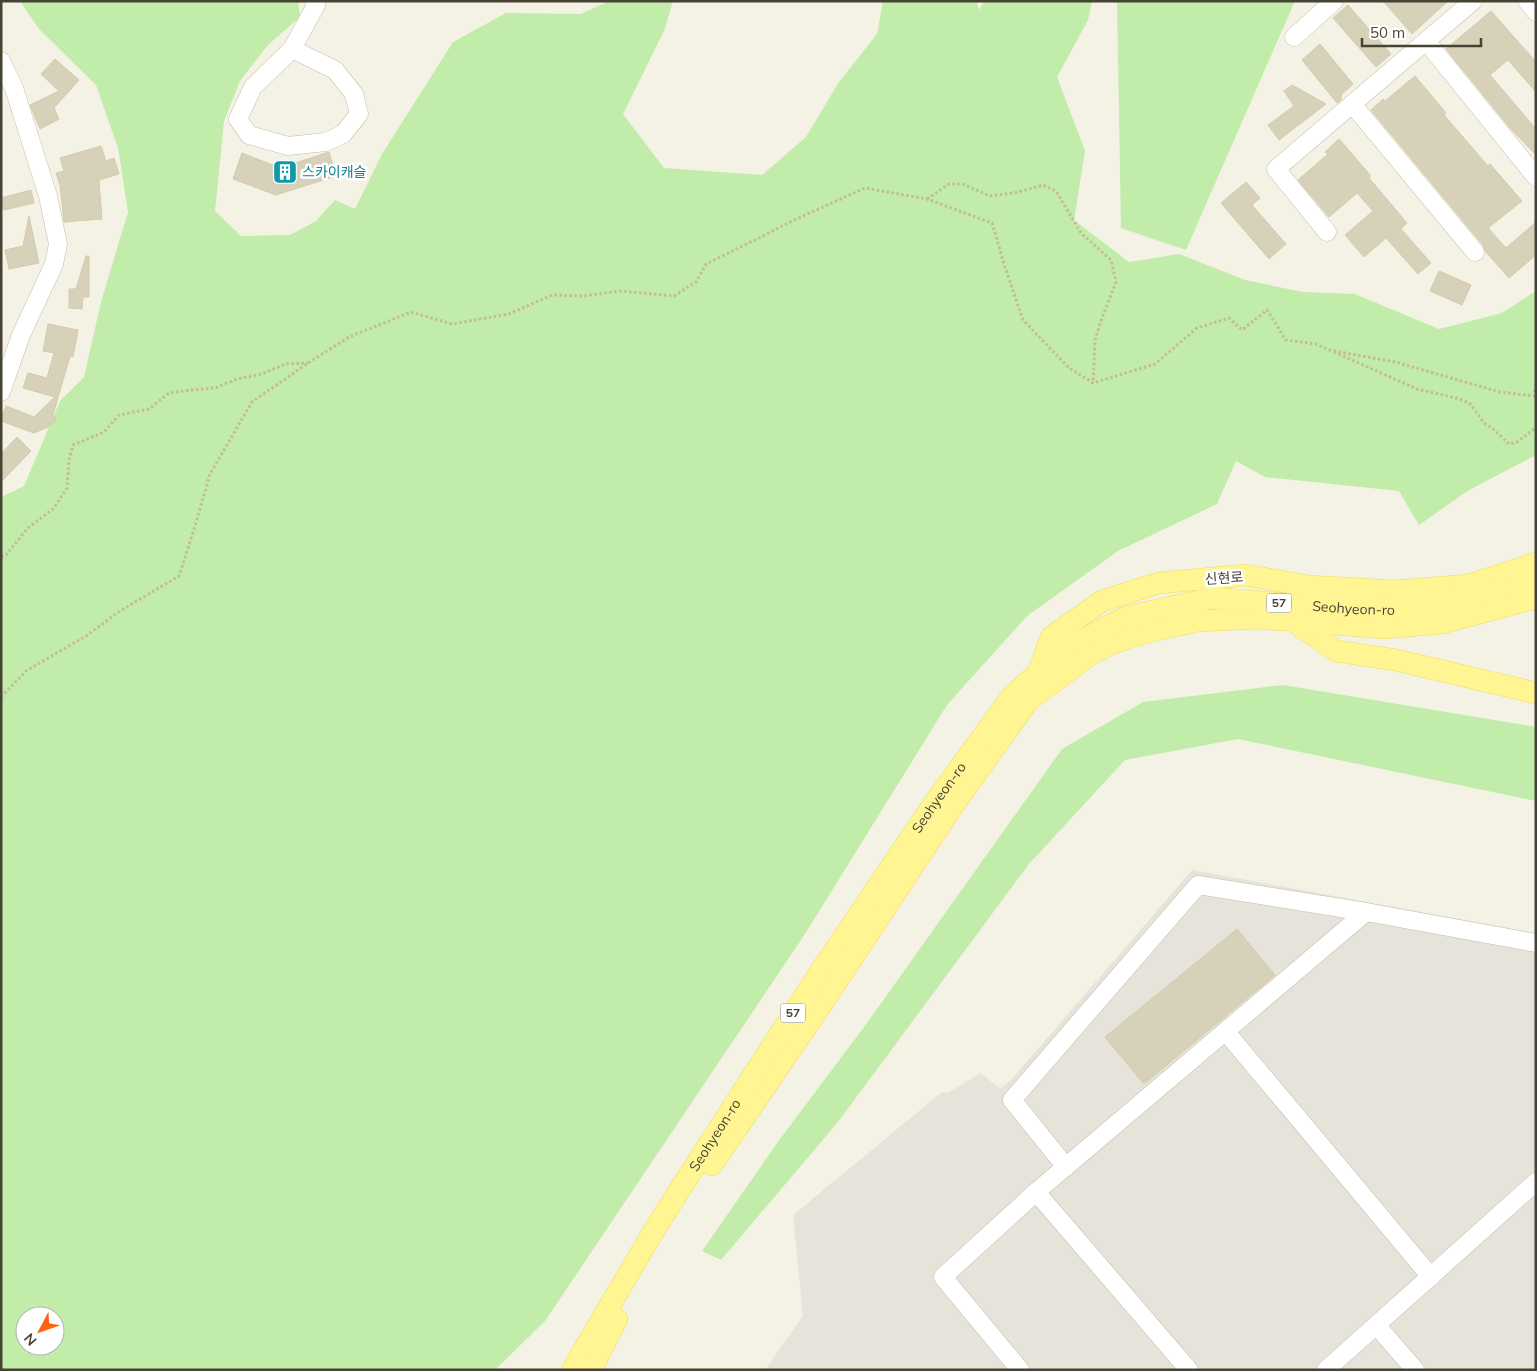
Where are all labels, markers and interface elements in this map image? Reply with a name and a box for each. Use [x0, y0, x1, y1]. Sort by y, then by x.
scale bar [1362, 15, 1481, 47]
text: 50 m [1370, 23, 1405, 42]
building icon: 스카이캐슬 [272, 159, 298, 185]
place label: 스카이캐슬 [302, 163, 367, 181]
street label: 신현로 [1204, 568, 1244, 588]
road number: 57 [1266, 594, 1292, 612]
street label: Seohyeon-ro [1312, 597, 1395, 619]
street label: Seohyeon-ro [908, 759, 970, 837]
road number: 57 [780, 1004, 806, 1022]
street label: Seohyeon-ro [685, 1095, 745, 1175]
north arrow [15, 1306, 65, 1356]
text: N [20, 1330, 40, 1349]

